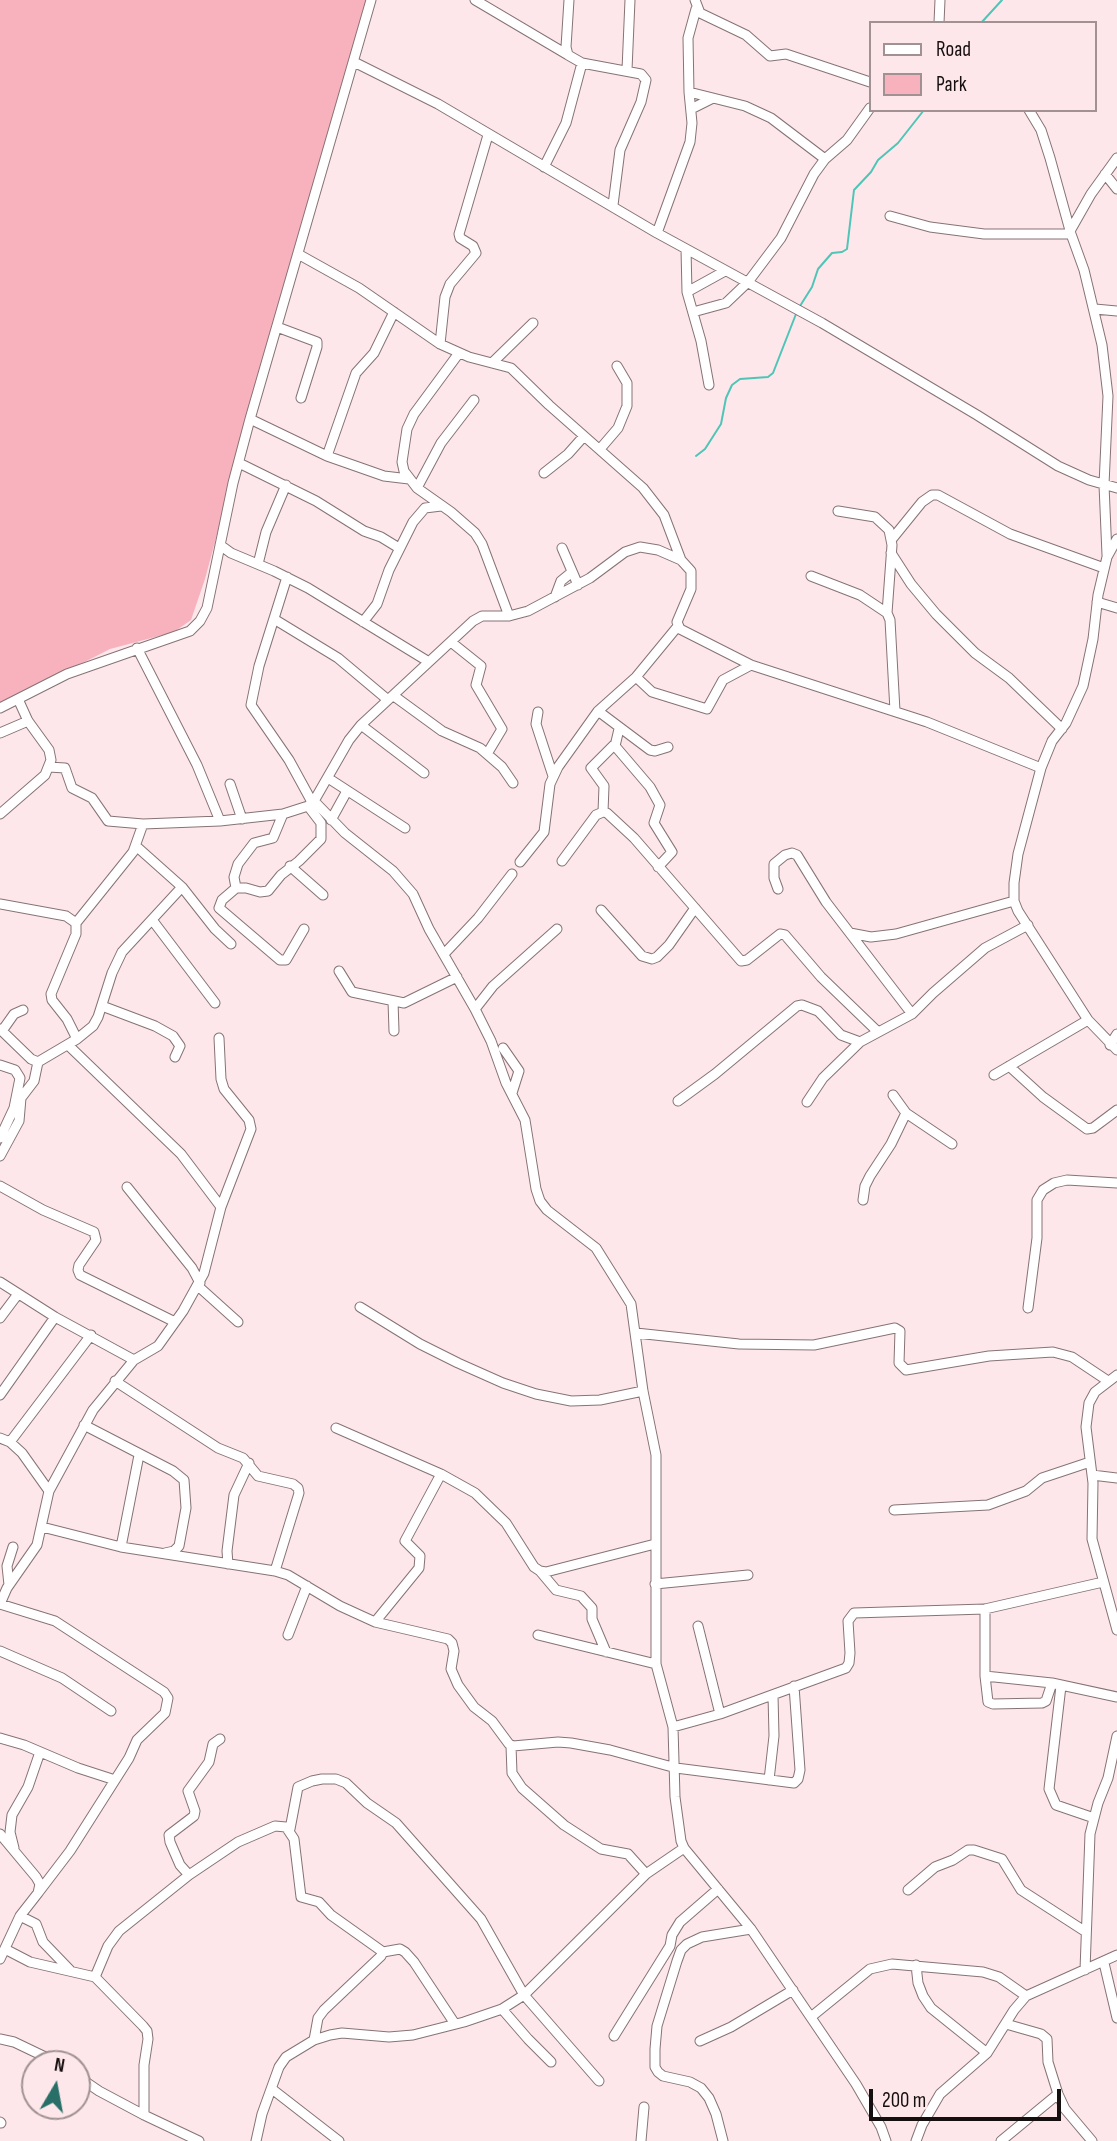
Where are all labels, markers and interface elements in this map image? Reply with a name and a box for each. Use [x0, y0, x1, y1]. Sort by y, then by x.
legend [869, 21, 1096, 112]
text: Road [936, 37, 971, 62]
text: Park [936, 72, 967, 97]
north arrow [21, 2050, 91, 2120]
text: N [52, 2054, 66, 2078]
scale bar [872, 2074, 1064, 2118]
text: 200 m [882, 2088, 926, 2113]

